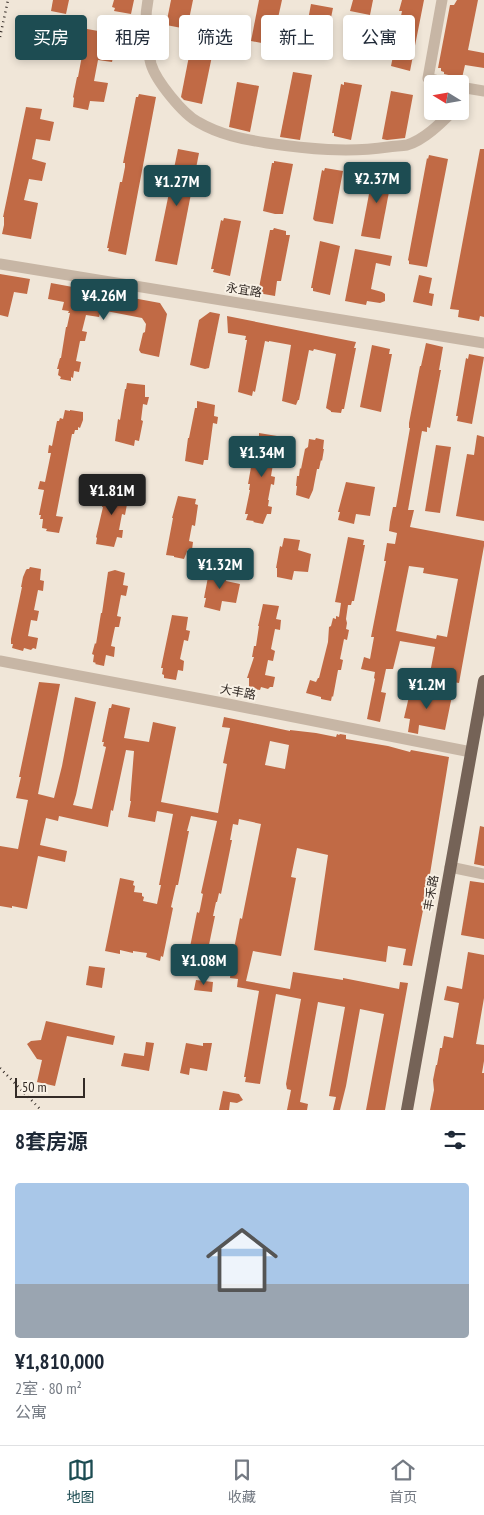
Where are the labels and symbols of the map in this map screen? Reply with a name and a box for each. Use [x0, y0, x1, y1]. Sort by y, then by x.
north arrow [424, 75, 469, 120]
pin: ¥2.37M [336, 162, 418, 204]
pin: ¥1.27M [136, 164, 218, 207]
pin: ¥4.26M [63, 278, 145, 321]
street label: 永宜路 [225, 279, 263, 300]
pin: ¥1.34M [221, 436, 303, 478]
pin: ¥1.81M [71, 474, 153, 516]
pin: ¥1.32M [179, 548, 261, 590]
pin: ¥1.2M [392, 668, 462, 710]
street label: 大丰路 [219, 681, 257, 702]
street label: 丰禾路 [420, 874, 441, 912]
pin: ¥1.08M [163, 944, 245, 986]
scale bar [15, 1075, 85, 1098]

